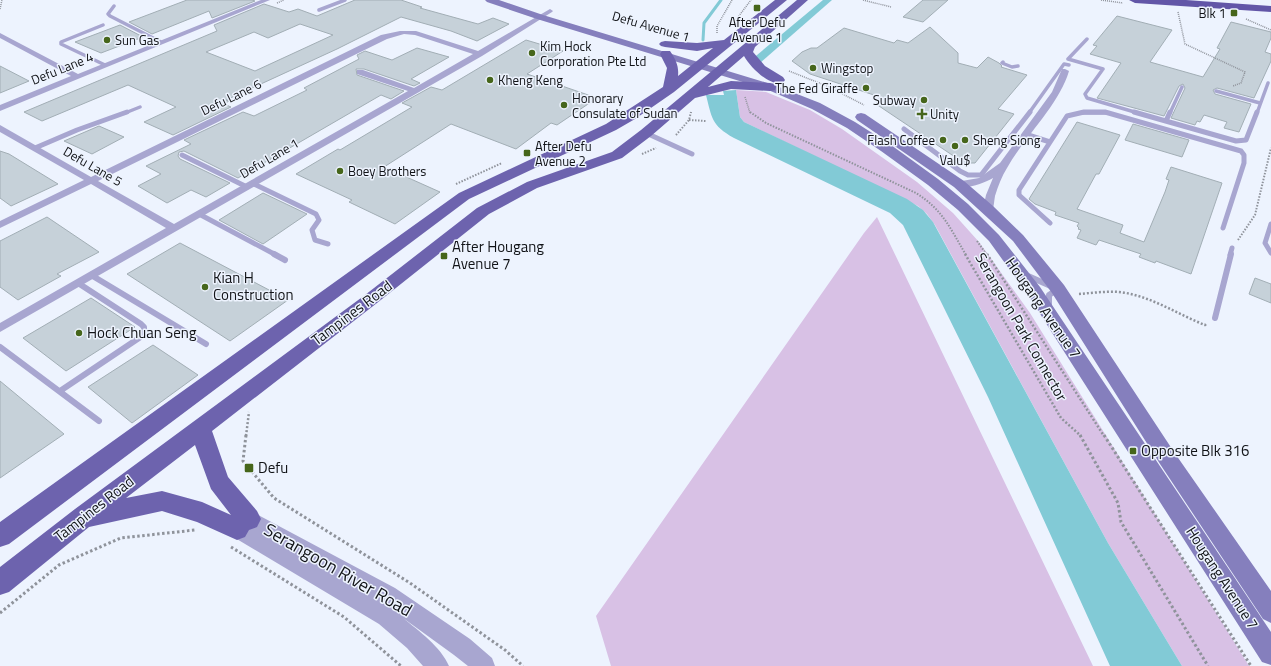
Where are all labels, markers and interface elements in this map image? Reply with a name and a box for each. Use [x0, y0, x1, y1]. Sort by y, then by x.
marker: After Defu Avenue 1 [752, 3, 762, 13]
place label: Blk 1 [1199, 3, 1226, 23]
street label: Defu Avenue 1 [610, 5, 692, 47]
marker: Blk 1 [1229, 8, 1239, 18]
place label: After Defu Avenue 1 [729, 12, 785, 47]
place label: Sun Gas [115, 30, 159, 50]
marker: Sun Gas [102, 35, 112, 45]
place label: Kim Hock Corporation Pte Ltd [540, 36, 646, 71]
street label: Defu Lane 4 [28, 46, 96, 90]
marker: Kim Hock Corporation Pte Ltd [527, 48, 537, 58]
place label: Wingstop [821, 58, 874, 78]
marker: Wingstop [808, 63, 818, 73]
place label: Kheng Keng [498, 70, 563, 90]
street label: Defu Lane 6 [197, 74, 265, 120]
marker: Kheng Keng [485, 75, 495, 85]
place label: The Fed Giraffe [775, 78, 858, 98]
marker: The Fed Giraffe [861, 83, 871, 93]
place label: Honorary Consulate of Sudan [572, 88, 678, 123]
place label: Subway [873, 90, 916, 110]
marker: Subway [919, 95, 929, 105]
marker: Honorary Consulate of Sudan [559, 100, 569, 110]
place label: Unity [930, 104, 959, 124]
marker: Unity [917, 109, 927, 119]
place label: Flash Coffee [867, 130, 935, 150]
place label: Sheng Siong [973, 130, 1041, 150]
street label: Defu Lane 1 [236, 133, 302, 183]
marker: Flash Coffee [938, 135, 948, 145]
marker: Sheng Siong [960, 135, 970, 145]
place label: After Defu Avenue 2 [535, 136, 592, 171]
street label: Defu Lane 5 [60, 141, 126, 191]
marker: Valu$ [950, 141, 960, 151]
marker: After Defu Avenue 2 [522, 148, 532, 158]
place label: Valu$ [940, 150, 970, 170]
place label: Boey Brothers [348, 161, 426, 181]
marker: Boey Brothers [335, 166, 345, 176]
place label: After Hougang Avenue 7 [452, 235, 544, 275]
street label: Serangoon Park Connector [969, 248, 1073, 405]
marker: After Hougang Avenue 7 [439, 251, 449, 261]
street label: Hougang Avenue 7 [1000, 252, 1087, 363]
place label: Kian H Construction [213, 266, 293, 306]
street label: Tampines Road [306, 274, 397, 351]
marker: Kian H Construction [200, 282, 210, 292]
place label: Hock Chuan Seng [87, 321, 197, 344]
marker: Hock Chuan Seng [74, 328, 84, 338]
place label: Opposite Blk 316 [1141, 439, 1249, 462]
marker: Opposite Blk 316 [1128, 446, 1138, 456]
place label: Defu [258, 456, 288, 479]
marker: Defu [243, 462, 255, 474]
street label: Tampines Road [49, 470, 139, 547]
street label: Serangoon River Road [259, 516, 417, 623]
street label: Hougang Avenue 7 [1180, 522, 1264, 634]

